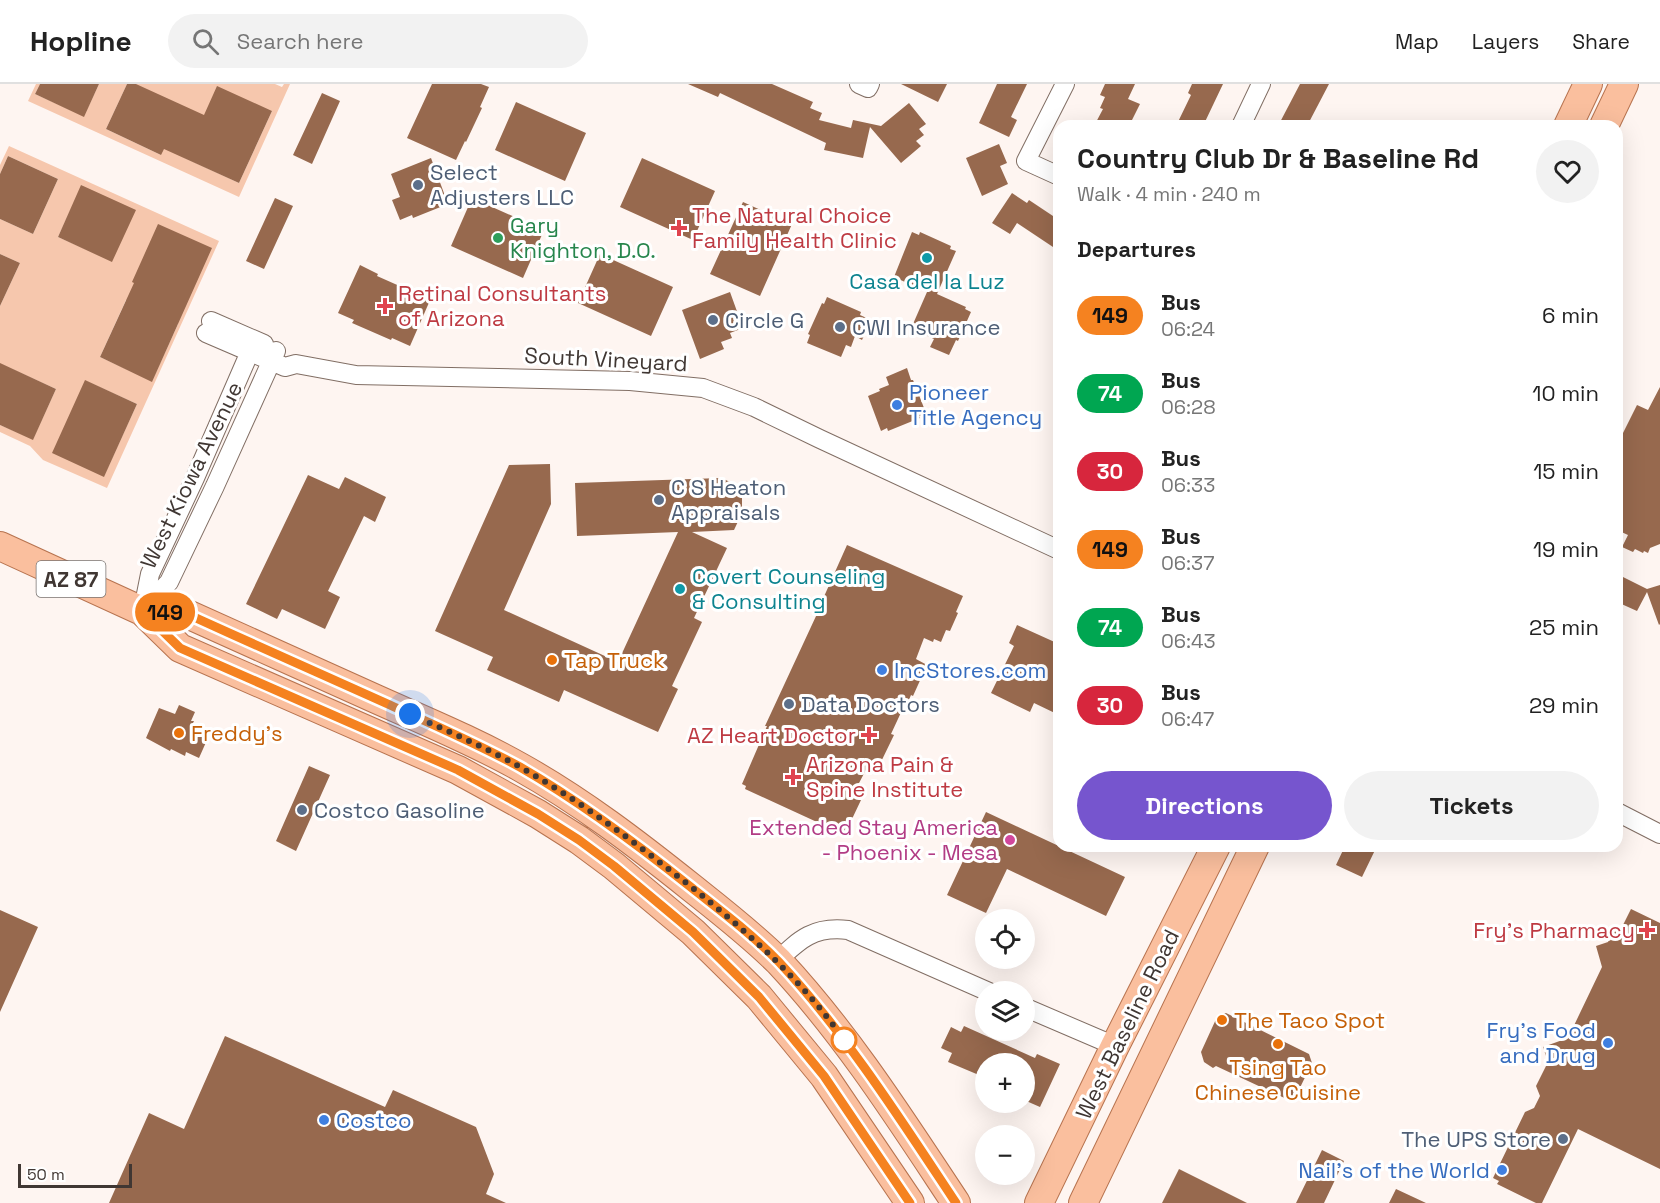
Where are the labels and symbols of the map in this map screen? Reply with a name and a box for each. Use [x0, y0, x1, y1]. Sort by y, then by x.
place label: Select Adjusters LLC [430, 158, 574, 211]
marker: Select Adjusters LLC [411, 178, 425, 192]
place label: The Natural Choice Family Health Clinic [692, 201, 897, 254]
place label: Gary Knighton, D.O. [510, 211, 656, 264]
marker: The Natural Choice Family Health Clinic [670, 219, 688, 237]
marker: Gary Knighton, D.O. [491, 231, 505, 245]
marker: Casa del la Luz [920, 251, 934, 265]
place label: Casa del la Luz [849, 267, 1005, 295]
place label: Retinal Consultants of Arizona [398, 279, 606, 332]
marker: Retinal Consultants of Arizona [376, 297, 394, 315]
place label: Circle G [725, 306, 804, 334]
marker: Circle G [706, 313, 720, 327]
place label: CWI Insurance [852, 313, 1001, 341]
marker: CWI Insurance [833, 320, 847, 334]
street label: South Vineyard [524, 341, 688, 377]
street label: West Kiowa Avenue [134, 377, 248, 573]
place label: Pioneer Title Agency [909, 378, 1042, 431]
marker: Pioneer Title Agency [890, 398, 904, 412]
place label: C S Heaton Appraisals [671, 473, 786, 526]
marker: C S Heaton Appraisals [652, 493, 666, 507]
road number: AZ 87 [36, 561, 106, 597]
place label: Covert Counseling & Consulting [692, 562, 885, 615]
marker: Covert Counseling & Consulting [673, 582, 687, 596]
line badge: 149 [130, 592, 200, 632]
place label: Tap Truck [564, 646, 665, 674]
marker: Tap Truck [545, 653, 559, 667]
place label: IncStores.com [894, 656, 1046, 684]
marker: IncStores.com [875, 663, 889, 677]
place label: Data Doctors [801, 690, 940, 718]
marker: Data Doctors [782, 697, 796, 711]
your location [395, 699, 425, 729]
place label: Freddy's [191, 719, 283, 747]
place label: AZ Heart Doctor [687, 721, 856, 749]
marker: Freddy's [172, 726, 186, 740]
marker: AZ Heart Doctor [860, 726, 878, 744]
place label: Arizona Pain & Spine Institute [806, 750, 963, 803]
marker: Arizona Pain & Spine Institute [784, 768, 802, 786]
place label: Costco Gasoline [314, 796, 485, 824]
marker: Costco Gasoline [295, 803, 309, 817]
place label: Extended Stay America - Phoenix - Mesa [749, 813, 998, 866]
marker: Extended Stay America - Phoenix - Mesa [1003, 833, 1017, 847]
place label: Fry's Pharmacy [1473, 916, 1635, 944]
marker: Fry's Pharmacy [1640, 923, 1654, 937]
street label: West Baseline Road [1069, 924, 1185, 1124]
place label: The Taco Spot [1234, 1006, 1385, 1034]
marker: The Taco Spot [1215, 1013, 1229, 1027]
place label: Fry's Food and Drug [1487, 1016, 1596, 1069]
unlabelled marker [831, 1027, 857, 1053]
marker: Fry's Food and Drug [1601, 1036, 1615, 1050]
marker: Tsing Tao Chinese Cuisine [1271, 1037, 1285, 1051]
place label: Tsing Tao Chinese Cuisine [1195, 1053, 1361, 1106]
place label: Costco [336, 1106, 412, 1134]
marker: Costco [317, 1113, 331, 1127]
place label: The UPS Store [1401, 1125, 1551, 1153]
marker: The UPS Store [1556, 1132, 1570, 1146]
place label: Nail's of the World [1298, 1156, 1490, 1184]
scale bar [18, 1161, 132, 1188]
marker: Nail's of the World [1495, 1163, 1509, 1177]

